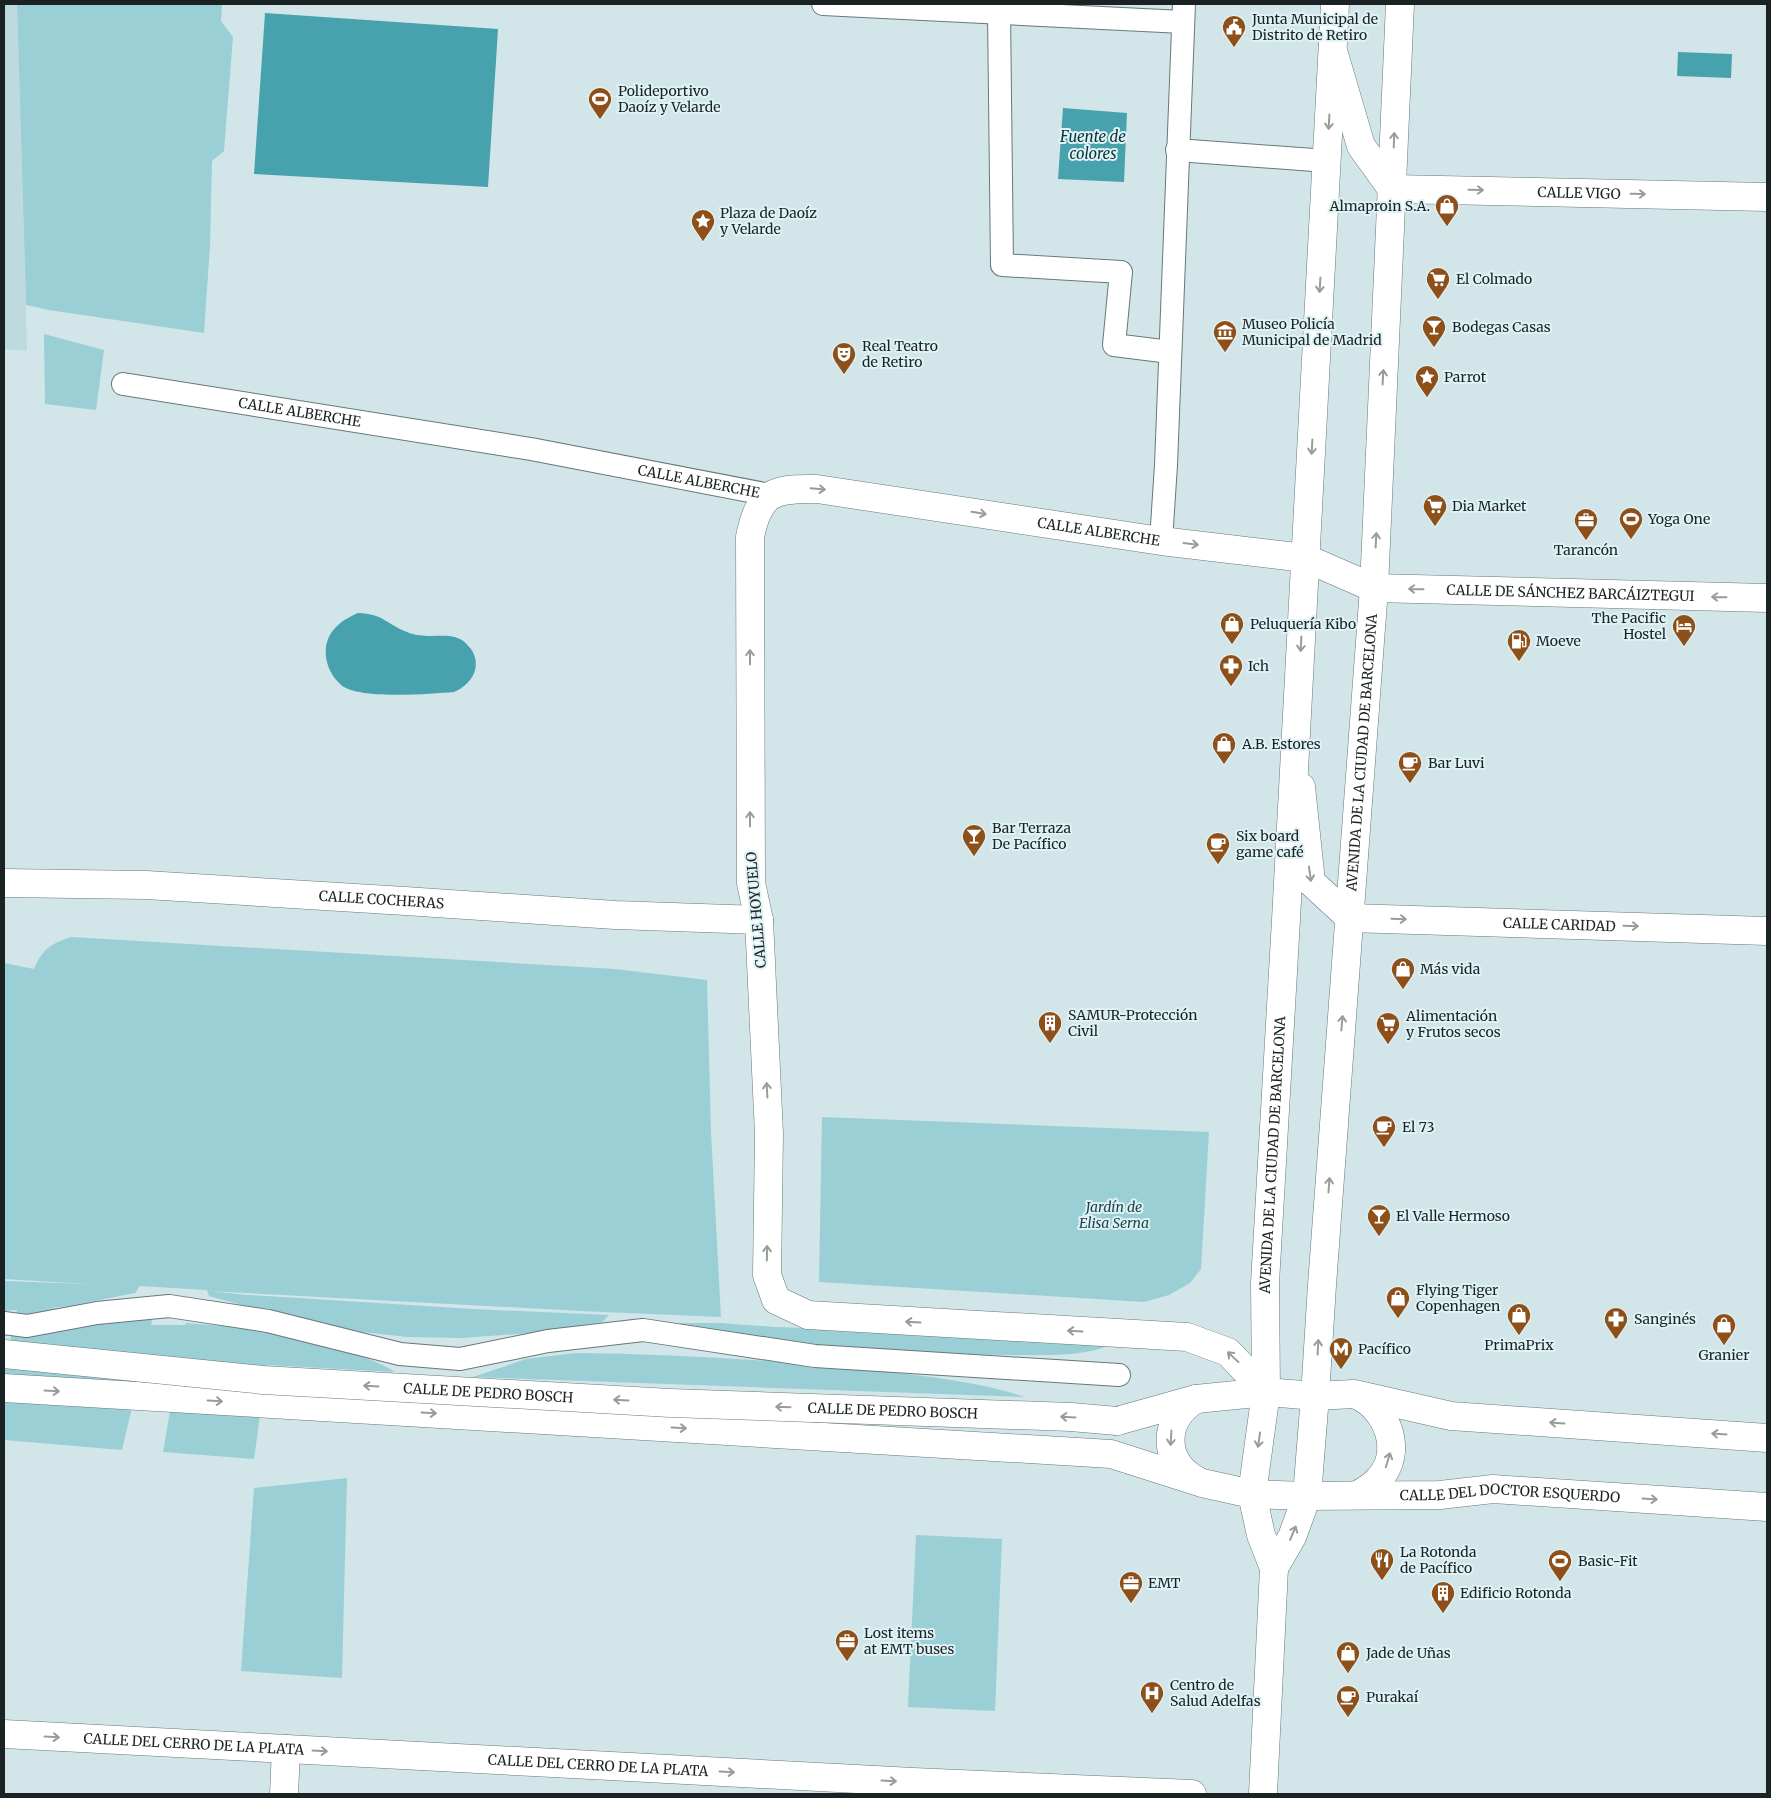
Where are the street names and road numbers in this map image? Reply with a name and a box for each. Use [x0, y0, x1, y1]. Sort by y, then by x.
street label: CALLE VIGO [1537, 183, 1621, 203]
street label: CALLE ALBERCHE [237, 394, 362, 431]
street label: CALLE ALBERCHE [636, 461, 761, 502]
street label: CALLE ALBERCHE [1036, 513, 1161, 550]
street label: CALLE DE SÁNCHEZ BARCÁIZTEGUI [1446, 581, 1695, 605]
street label: AVENIDA DE LA CIUDAD DE BARCELONA [1342, 613, 1381, 893]
street label: CALLE HOYUELO [742, 851, 770, 969]
street label: CALLE COCHERAS [318, 887, 445, 913]
street label: CALLE CARIDAD [1503, 914, 1616, 935]
street label: AVENIDA DE LA CIUDAD DE BARCELONA [1256, 1015, 1289, 1295]
street label: CALLE DE PEDRO BOSCH [403, 1379, 574, 1407]
street label: CALLE DE PEDRO BOSCH [807, 1399, 978, 1423]
street label: CALLE DEL DOCTOR ESQUERDO [1400, 1480, 1621, 1506]
street label: CALLE DEL CERRO DE LA PLATA [83, 1729, 305, 1759]
street label: CALLE DEL CERRO DE LA PLATA [487, 1751, 709, 1780]

